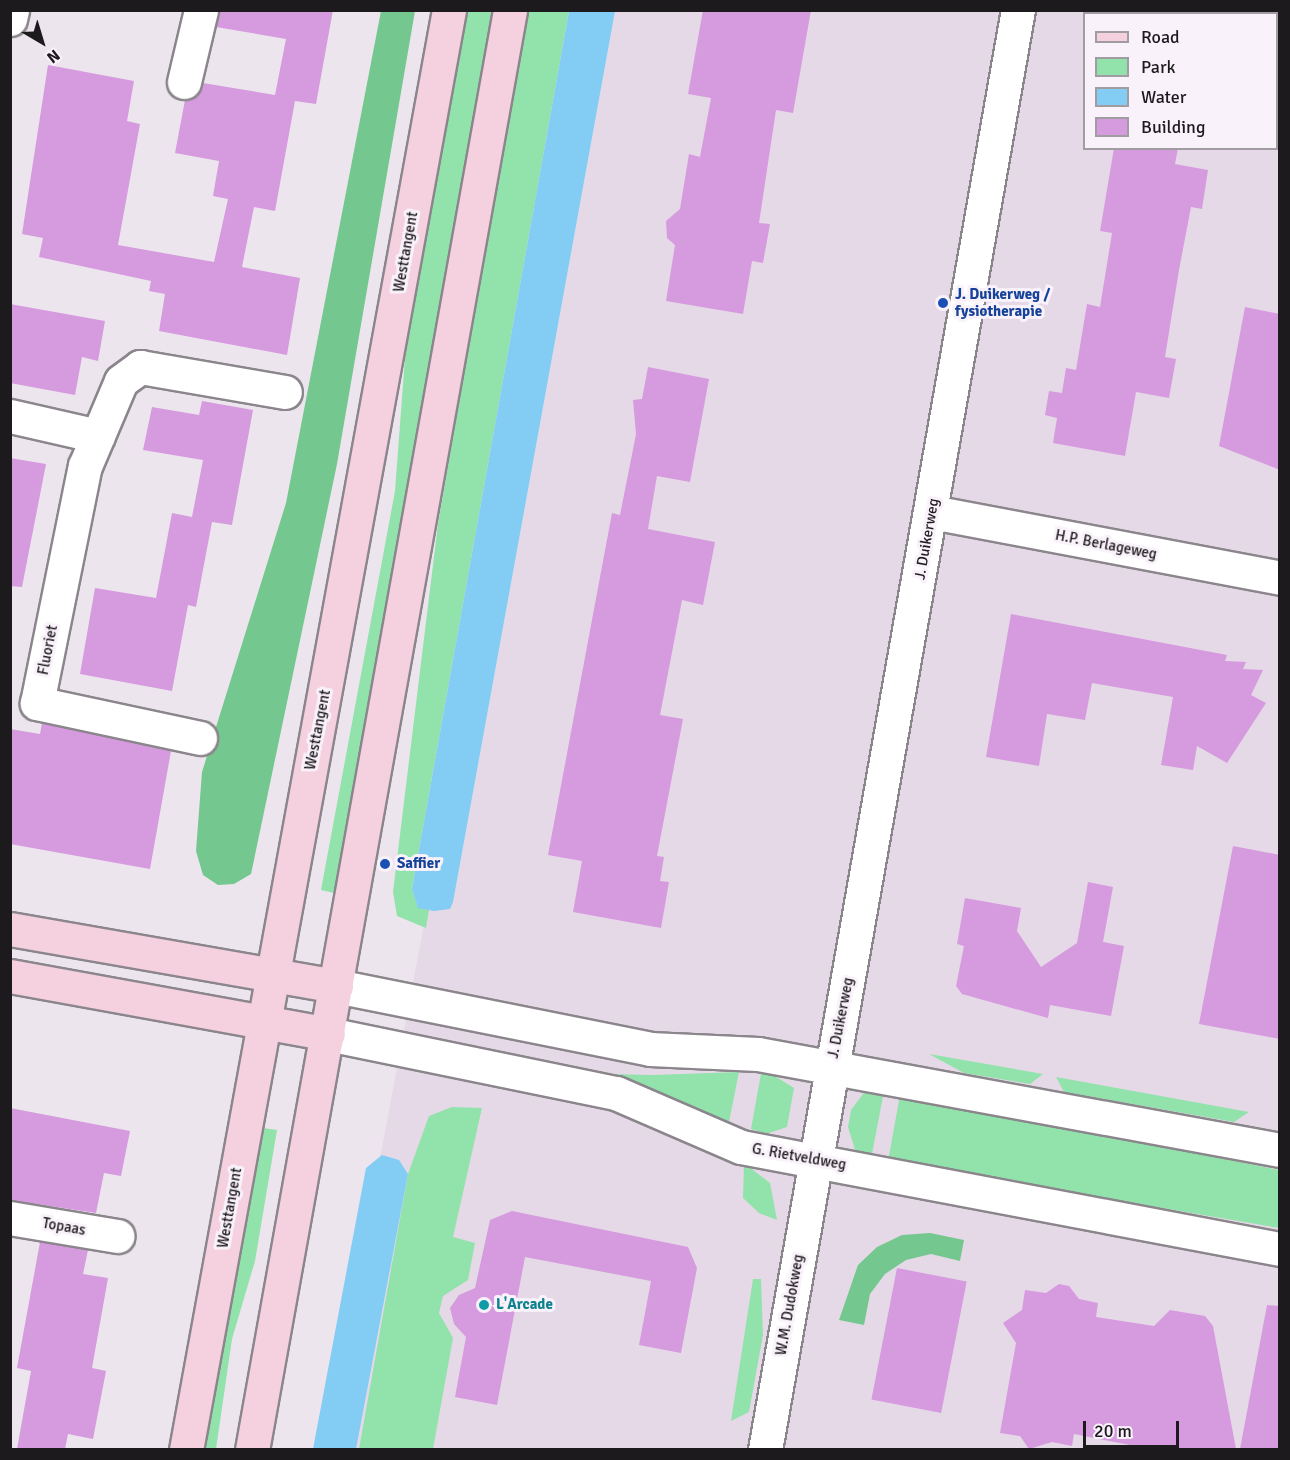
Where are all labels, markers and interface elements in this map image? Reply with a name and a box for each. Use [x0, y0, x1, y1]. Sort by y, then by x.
north arrow [12, 12, 72, 72]
legend [1083, 12, 1278, 150]
text: Road [1141, 26, 1180, 48]
text: N [43, 45, 64, 67]
text: Park [1141, 56, 1176, 78]
text: Water [1141, 86, 1186, 108]
text: Building [1141, 116, 1205, 138]
street label: Westtangent [390, 210, 422, 294]
place label: J. Duikerweg / fysiotherapie [955, 285, 1050, 320]
marker: J. Duikerweg / fysiotherapie [936, 296, 950, 310]
street label: J. Duikerweg [911, 497, 943, 581]
street label: H.P. Berlageweg [1054, 526, 1158, 564]
street label: Fluoriet [34, 623, 62, 677]
street label: Westtangent [301, 688, 335, 772]
place label: Saffier [397, 855, 440, 873]
marker: Saffier [378, 857, 392, 871]
street label: J. Duikerweg [824, 976, 858, 1060]
street label: G. Rietveldweg [750, 1140, 848, 1174]
street label: Westtangent [214, 1166, 246, 1250]
street label: Topaas [41, 1214, 87, 1240]
street label: W.M. Dudokweg [772, 1253, 808, 1357]
place label: L'Arcade [496, 1296, 553, 1314]
marker: L'Arcade [477, 1298, 491, 1312]
scale bar [1086, 1409, 1182, 1447]
text: 20 m [1094, 1420, 1132, 1442]

